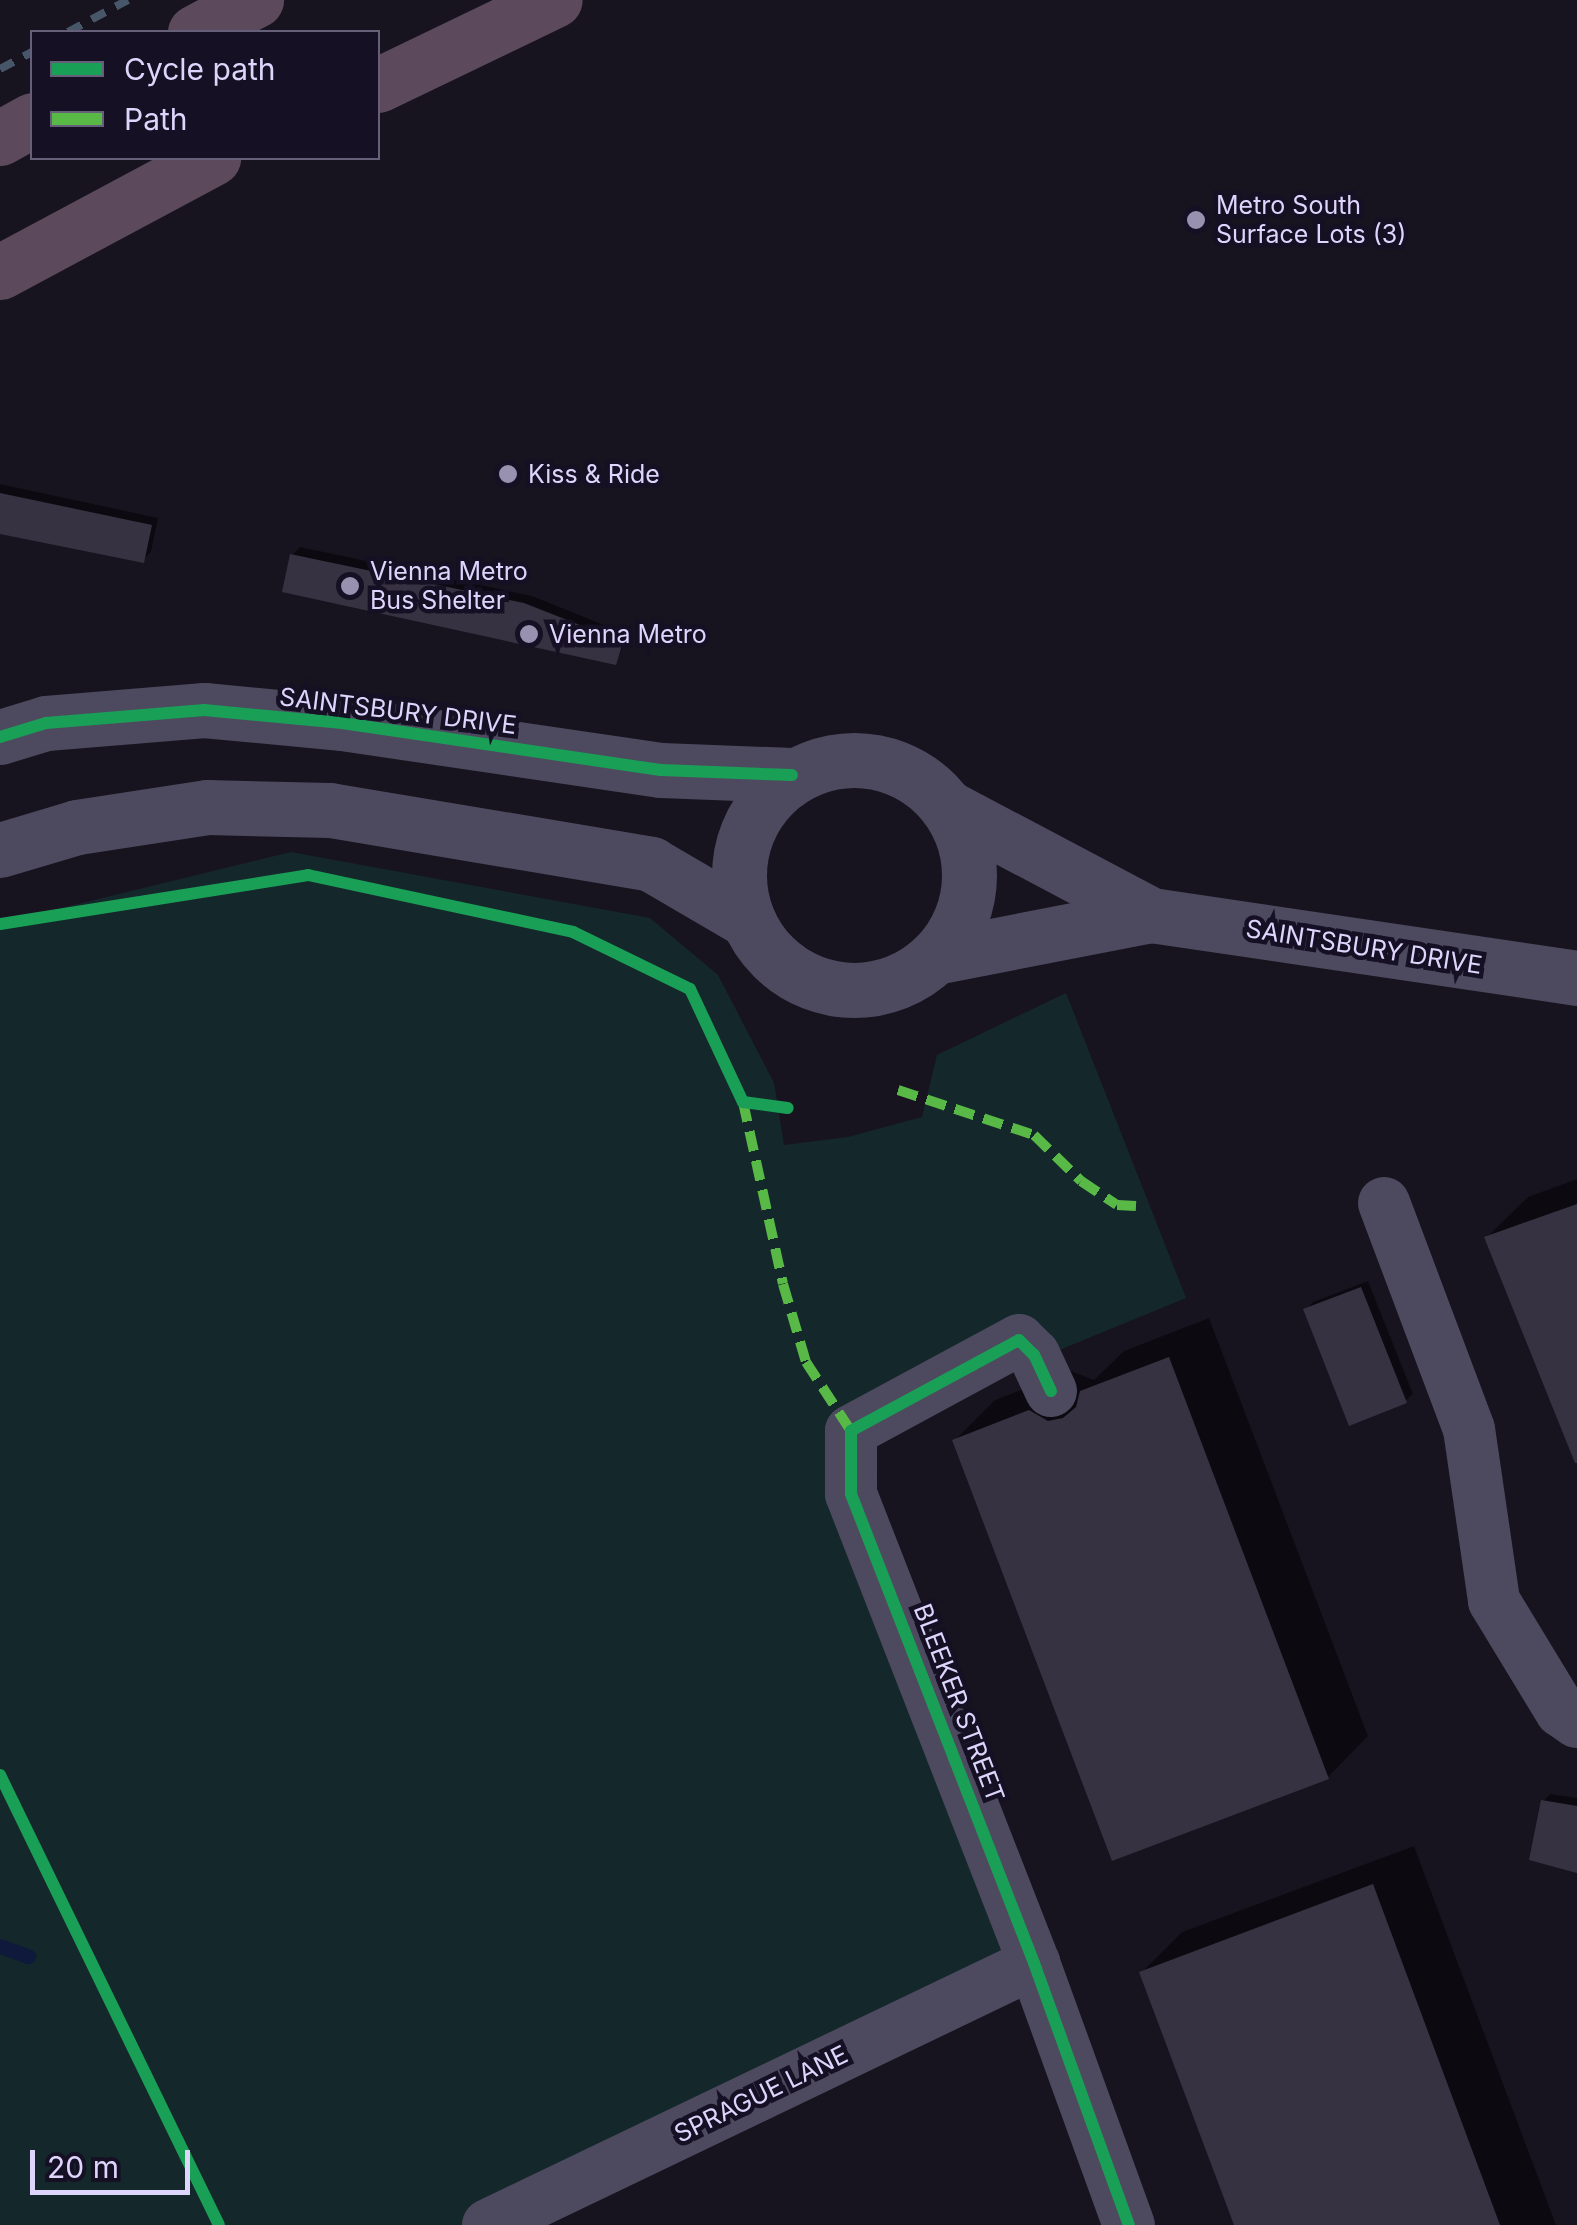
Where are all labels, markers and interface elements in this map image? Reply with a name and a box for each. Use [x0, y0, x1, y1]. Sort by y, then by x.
legend [30, 30, 380, 160]
text: Cycle path [124, 51, 276, 87]
text: Path [124, 101, 188, 137]
place label: Metro South Surface Lots (3) [1216, 191, 1406, 250]
marker: Metro South Surface Lots (3) [1185, 209, 1207, 231]
place label: Kiss & Ride [528, 459, 660, 489]
marker: Kiss & Ride [497, 463, 519, 485]
place label: Vienna Metro Bus Shelter [370, 557, 528, 616]
marker: Vienna Metro Bus Shelter [339, 575, 361, 597]
place label: Vienna Metro [549, 619, 707, 649]
marker: Vienna Metro [518, 623, 540, 645]
street label: SAINTSBURY DRIVE [278, 682, 518, 740]
street label: SAINTSBURY DRIVE [1244, 914, 1484, 980]
street label: BLEEKER STREET [907, 1600, 1011, 1806]
street label: SPRAGUE LANE [669, 2039, 853, 2149]
scale bar [35, 2130, 195, 2192]
text: 20 m [47, 2149, 119, 2185]

